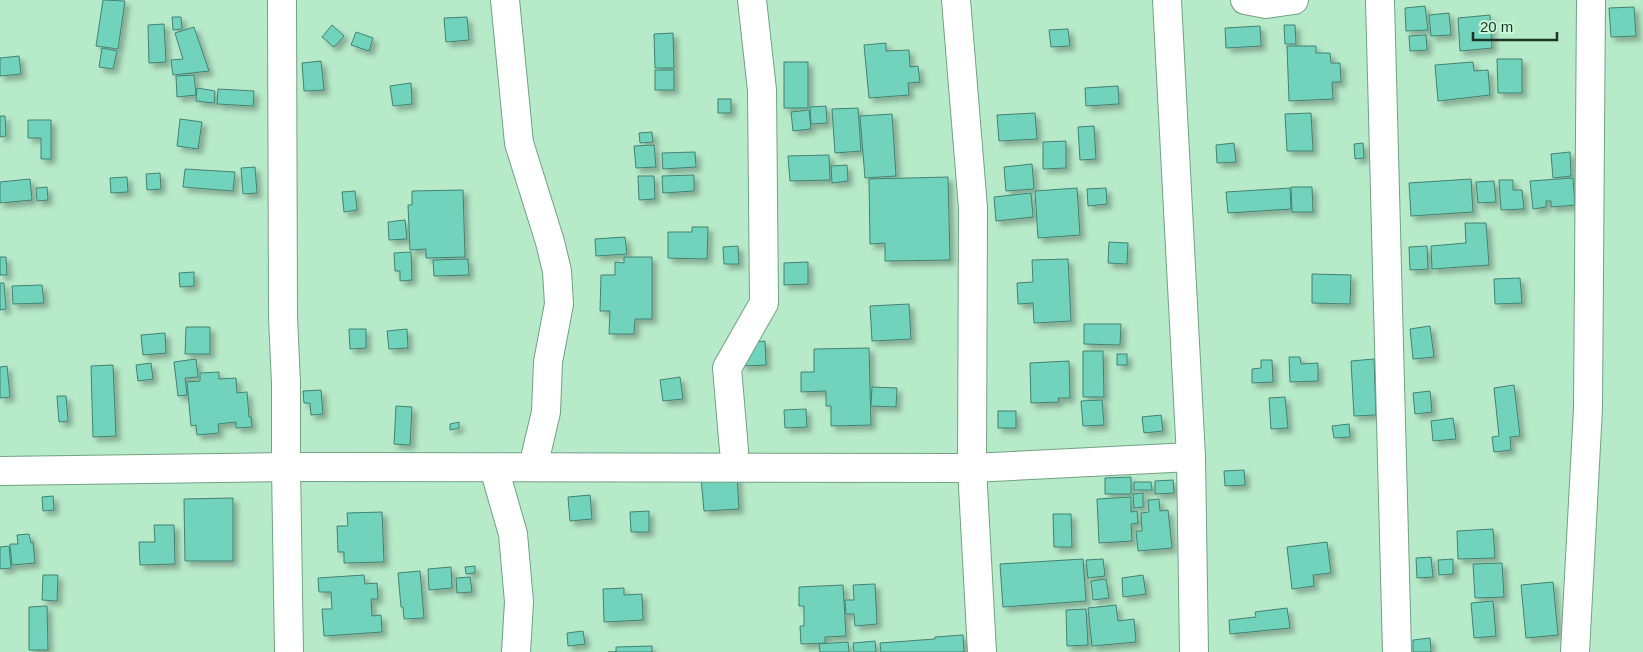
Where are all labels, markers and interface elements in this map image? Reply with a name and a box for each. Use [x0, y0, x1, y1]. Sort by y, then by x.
scale bar [1473, 10, 1557, 42]
text: 20 m [1480, 18, 1513, 35]

